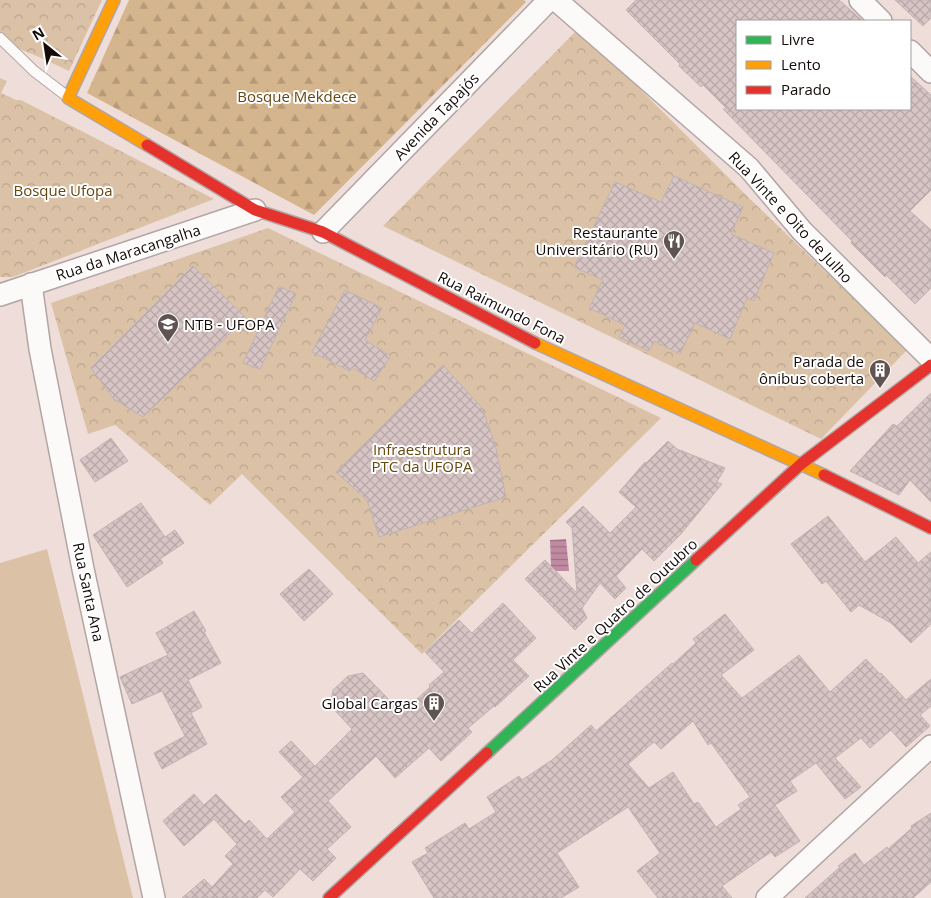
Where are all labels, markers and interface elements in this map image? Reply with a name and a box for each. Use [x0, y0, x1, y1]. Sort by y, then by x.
north arrow [20, 20, 70, 70]
legend [736, 20, 911, 110]
text: N [29, 22, 48, 44]
text: Livre [781, 29, 815, 49]
text: Lento [781, 54, 821, 74]
street label: Avenida Tapajós [389, 68, 483, 164]
text: Parado [781, 79, 831, 99]
park label: Bosque Mekdece [237, 86, 357, 106]
street label: Rua Vinte e Oito de Julho [725, 147, 857, 287]
park label: Bosque Ufopa [13, 180, 113, 200]
street label: Rua da Maracangalha [53, 219, 203, 285]
place label: Restaurante Universitário (RU) [536, 222, 658, 259]
restaurant icon: Restaurante Universitário (RU) [662, 229, 686, 260]
street label: Rua Raimundo Fona [435, 266, 569, 348]
school or university icon: NTB - UFOPA [156, 312, 180, 343]
place label: NTB - UFOPA [184, 314, 275, 334]
place label: Parada de ônibus coberta [759, 351, 864, 388]
building icon: Parada de ônibus coberta [868, 358, 892, 389]
park label: Infraestrutura PTC da UFOPA [372, 439, 473, 476]
street label: Rua Vinte e Quatro de Outubro [529, 534, 701, 696]
street label: Rua Santa Ana [69, 541, 109, 643]
building icon: Global Cargas [422, 691, 446, 722]
place label: Global Cargas [322, 693, 418, 713]

